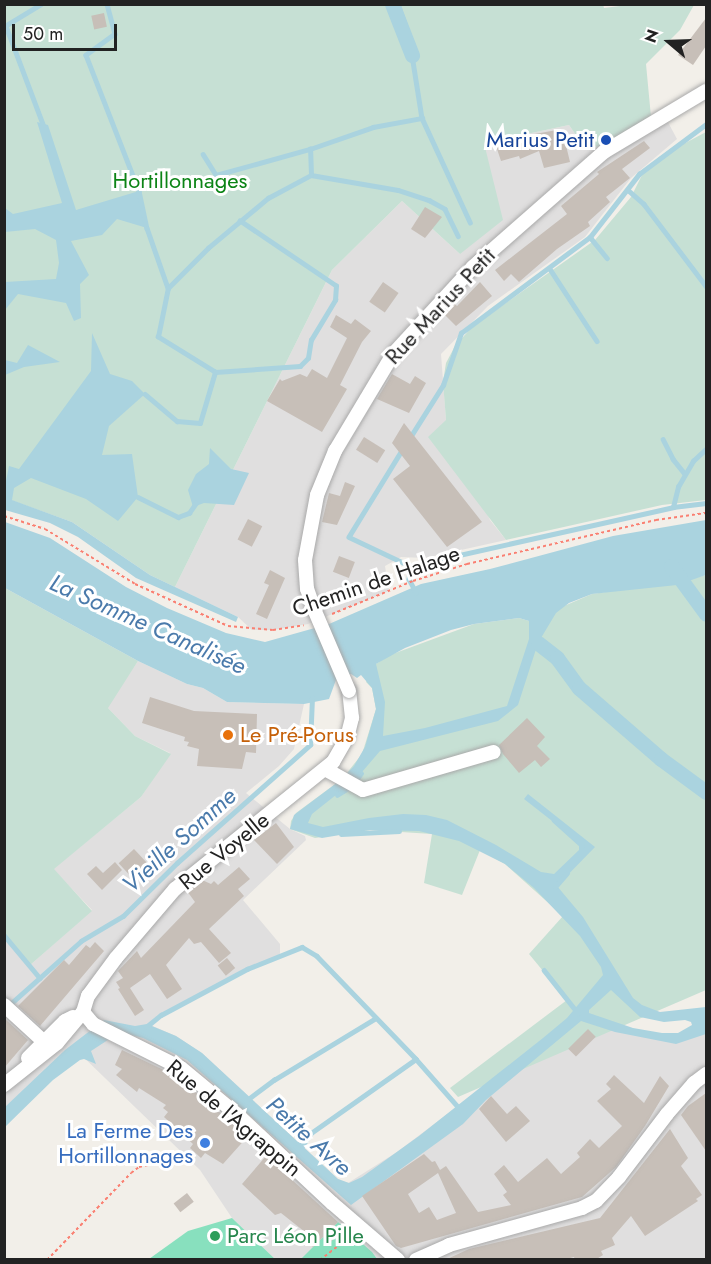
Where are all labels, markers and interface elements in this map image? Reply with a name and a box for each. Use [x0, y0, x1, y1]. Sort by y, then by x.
scale bar [15, 12, 120, 50]
north arrow [639, 12, 699, 72]
text: 50 m [23, 21, 63, 47]
text: N [639, 26, 664, 46]
place label: Marius Petit [486, 127, 594, 153]
marker: Marius Petit [599, 133, 613, 147]
park label: Hortillonnages [113, 168, 247, 194]
street label: Rue Marius Petit [379, 242, 501, 370]
street label: Chemin de Halage [289, 540, 463, 622]
water label: La Somme Canalisée [46, 568, 250, 680]
place label: Le Pré-Porus [240, 722, 354, 748]
marker: Le Pré-Porus [221, 728, 235, 742]
water label: Vieille Somme [116, 781, 242, 899]
street label: Rue Voyelle [174, 807, 274, 895]
street label: Rue de l'Agrappin [161, 1054, 307, 1182]
water label: Petite Avre [261, 1090, 357, 1182]
place label: La Ferme Des Hortillonnages [58, 1117, 193, 1168]
marker: La Ferme Des Hortillonnages [198, 1136, 212, 1150]
place label: Parc Léon Pille [227, 1223, 364, 1249]
marker: Parc Léon Pille [208, 1229, 222, 1243]

